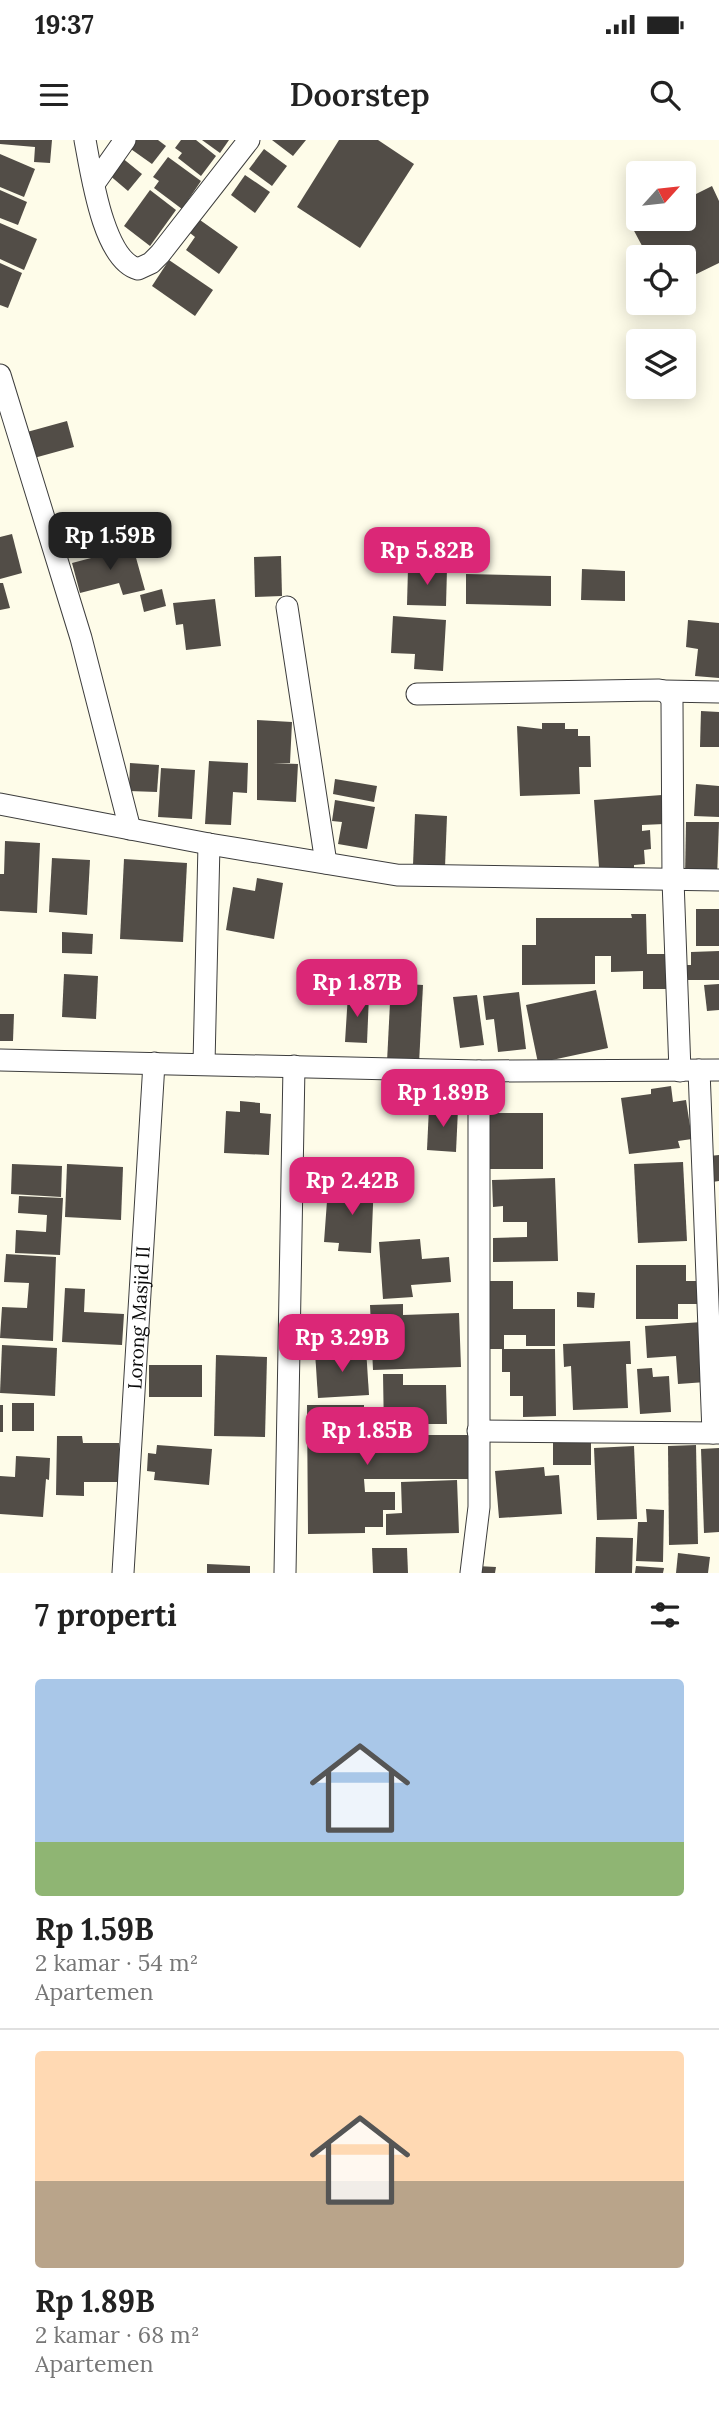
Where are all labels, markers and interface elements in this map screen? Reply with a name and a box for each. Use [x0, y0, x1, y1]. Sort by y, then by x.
text: 19:37 [35, 8, 94, 41]
text: Doorstep [289, 74, 430, 115]
icon: menu [35, 76, 73, 114]
icon: search [646, 76, 684, 114]
north arrow [626, 161, 696, 231]
map controls [626, 161, 696, 399]
button: locate [626, 245, 696, 315]
button: layers [626, 329, 696, 399]
pin: Rp 1.59B [38, 512, 182, 572]
text: Rp 1.59B [64, 520, 156, 549]
pin: Rp 5.82B [355, 528, 499, 587]
text: Rp 5.82B [380, 535, 474, 564]
pin: Rp 1.87B [285, 960, 429, 1019]
text: Rp 1.87B [312, 967, 402, 996]
pin: Rp 1.89B [371, 1070, 515, 1129]
text: Rp 1.89B [397, 1077, 489, 1106]
pin: Rp 2.42B [280, 1158, 424, 1217]
text: Rp 2.42B [305, 1165, 399, 1194]
street label: Lorong Masjid II [122, 1245, 155, 1390]
pin: Rp 3.29B [270, 1314, 414, 1374]
text: Rp 3.29B [295, 1322, 389, 1351]
pin: Rp 1.85B [295, 1408, 439, 1467]
text: Rp 1.85B [322, 1415, 413, 1444]
text: 7 properti [35, 1596, 177, 1634]
icon: filters [646, 1596, 684, 1634]
icon: home [297, 1725, 423, 1851]
text: Rp 1.59B [35, 1910, 154, 1948]
text: 2 kamar · 54 m² [35, 1948, 198, 1977]
text: Apartemen [35, 1977, 153, 2006]
icon: home [297, 2097, 423, 2223]
text: Rp 1.89B [35, 2282, 155, 2320]
text: 2 kamar · 68 m² [35, 2320, 200, 2349]
text: Apartemen [35, 2349, 153, 2378]

